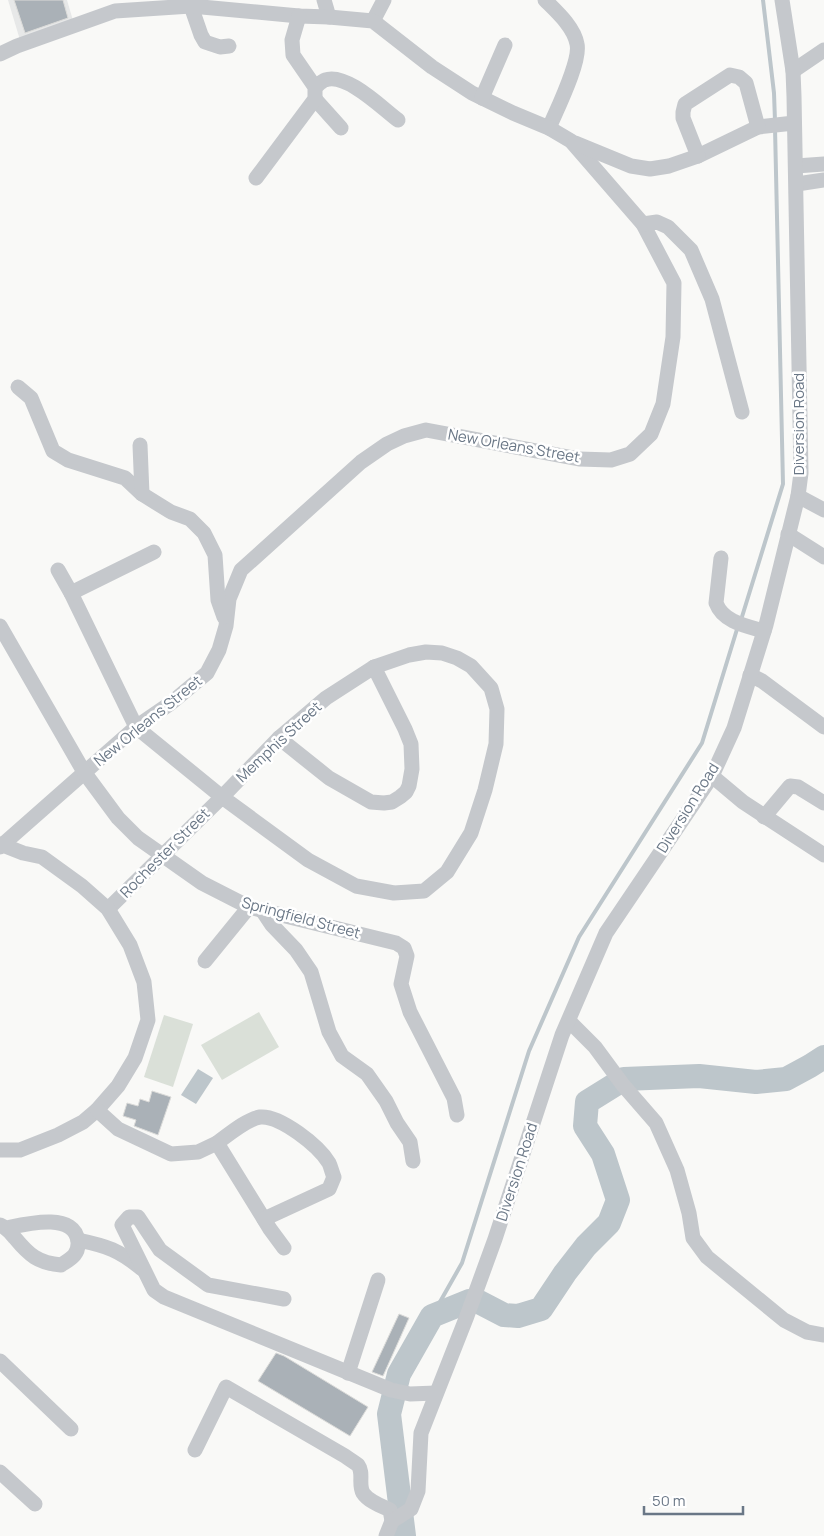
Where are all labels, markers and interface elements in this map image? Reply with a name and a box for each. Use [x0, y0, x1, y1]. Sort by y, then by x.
street label: Diversion Road [788, 373, 809, 475]
street label: New Orleans Street [446, 424, 582, 467]
street label: New Orleans Street [89, 670, 206, 771]
street label: Memphis Street [231, 696, 326, 787]
street label: Diversion Road [652, 759, 724, 857]
street label: Rochester Street [115, 803, 214, 902]
street label: Springfield Street [239, 892, 363, 943]
street label: Diversion Road [491, 1120, 542, 1224]
scale bar [644, 1484, 743, 1516]
text: 50 m [652, 1490, 686, 1511]

